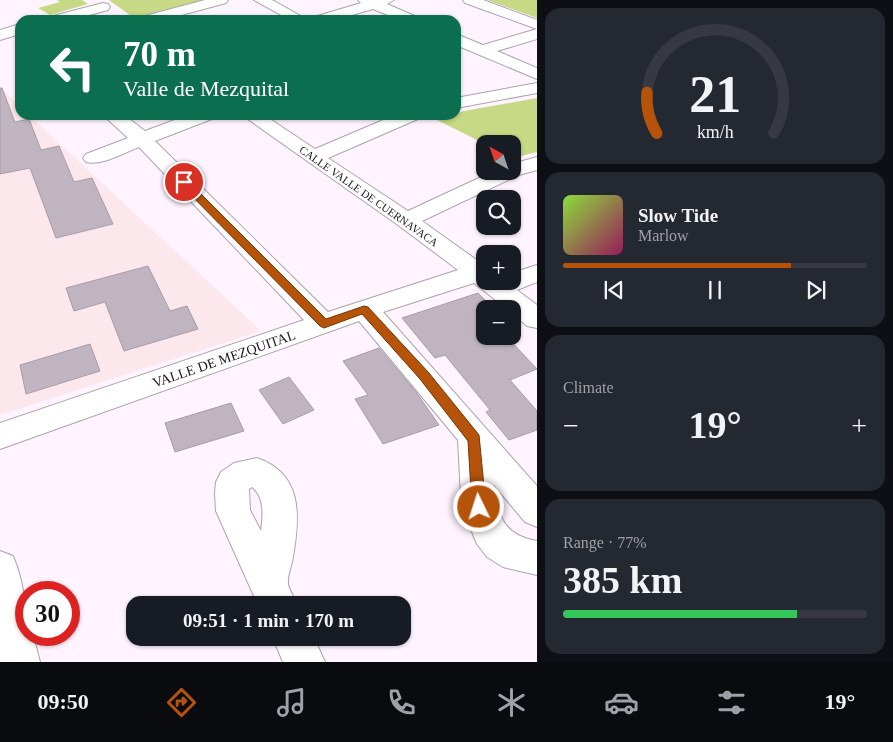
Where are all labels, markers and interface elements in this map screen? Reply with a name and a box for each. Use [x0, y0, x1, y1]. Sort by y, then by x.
icon: left [40, 35, 105, 100]
text: 70 m [123, 35, 196, 74]
text: 21 [689, 66, 741, 123]
text: Valle de Mezquital [123, 76, 289, 101]
text: km/h [697, 122, 733, 142]
north arrow [476, 135, 521, 180]
map controls [476, 135, 521, 345]
street label: CALLE VALLE DE CUERNAVACA [297, 143, 441, 249]
pin [163, 161, 205, 203]
icon: arrive [170, 168, 198, 196]
button: search [476, 190, 521, 235]
text: Slow Tide [638, 205, 718, 226]
text: Marlow [638, 227, 689, 244]
button: + [476, 245, 521, 290]
icon: previous [600, 276, 628, 304]
icon: pause [701, 276, 729, 304]
icon: next [802, 276, 830, 304]
button: − [476, 300, 521, 345]
street label: VALLE DE MEZQUITAL [151, 327, 297, 391]
text: Climate [563, 379, 614, 396]
text: 19° [688, 404, 742, 446]
text: − [563, 410, 579, 441]
text: + [851, 410, 867, 441]
position arrow [452, 480, 504, 532]
text: Range · 77% [563, 534, 647, 551]
text: 385 km [563, 559, 682, 601]
speed limit sign: 30 [15, 581, 80, 646]
text: 09:51 · 1 min · 170 m [183, 610, 354, 631]
icon: directions [164, 685, 199, 720]
icon: music [274, 685, 309, 720]
icon: phone [384, 685, 419, 720]
icon: climate [494, 685, 529, 720]
icon: car [604, 685, 639, 720]
icon: filters [714, 685, 749, 720]
text: 09:50 [38, 689, 89, 714]
text: 19° [825, 689, 855, 714]

